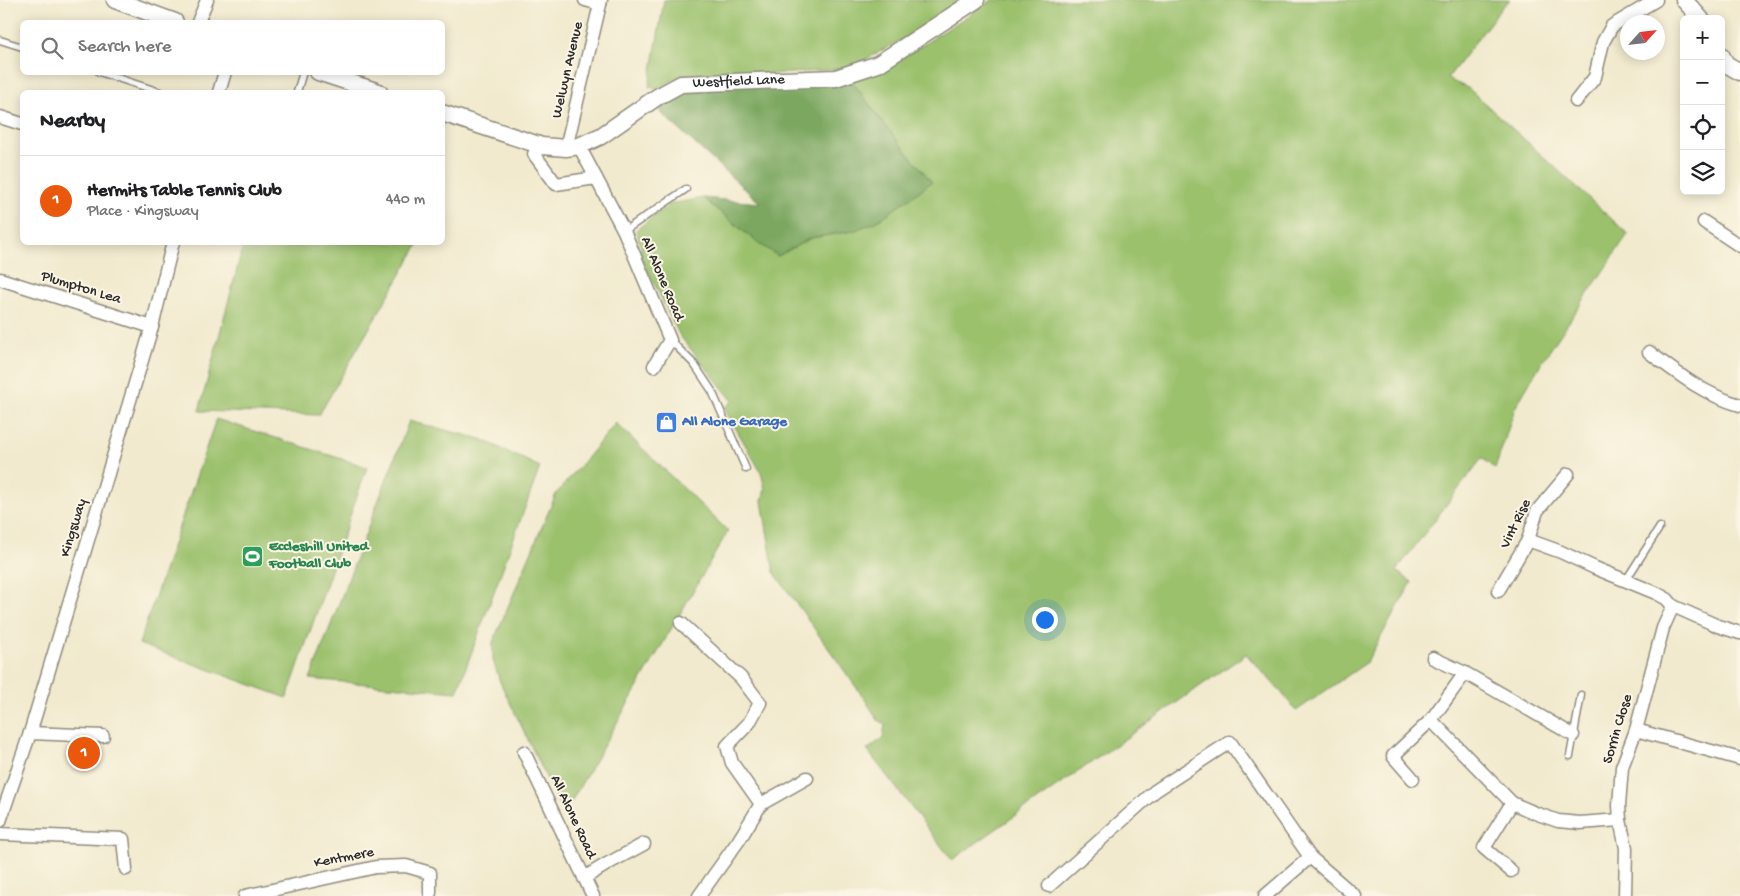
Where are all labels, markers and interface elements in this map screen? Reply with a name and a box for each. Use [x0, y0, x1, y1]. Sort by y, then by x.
north arrow [1620, 15, 1665, 60]
map controls [1680, 15, 1725, 195]
button: + [1680, 15, 1725, 60]
search box [20, 20, 445, 75]
street label: Welwyn Avenue [548, 20, 588, 120]
icon: search [38, 34, 66, 62]
text: Search here [78, 36, 172, 59]
button: − [1680, 60, 1725, 105]
street label: Westfield Lane [692, 71, 785, 93]
button: locate [1680, 105, 1725, 150]
text: Nearby [40, 110, 105, 135]
button: layers [1680, 150, 1725, 195]
text: Hermits Table Tennis Club [87, 180, 282, 203]
text: 1 [53, 191, 59, 210]
text: 440 m [386, 191, 425, 210]
text: Place · Kingsway [87, 203, 199, 222]
street label: All Alone Road [636, 234, 688, 325]
street label: Plumpton Lea [38, 267, 124, 309]
shop icon: All Alone Garage [654, 410, 678, 434]
place label: All Alone Garage [681, 413, 788, 431]
street label: Kingsway [57, 496, 92, 559]
street label: Vint Rise [1496, 496, 1536, 553]
place label: Eccleshill United Football Club [268, 538, 370, 573]
sports icon: Eccleshill United Football Club [241, 544, 265, 568]
your location [1032, 607, 1058, 633]
street label: Sorrin Close [1599, 692, 1637, 766]
pin: 1 [68, 734, 100, 772]
street label: All Alone Road [546, 772, 601, 863]
street label: Kentmere [312, 843, 376, 873]

